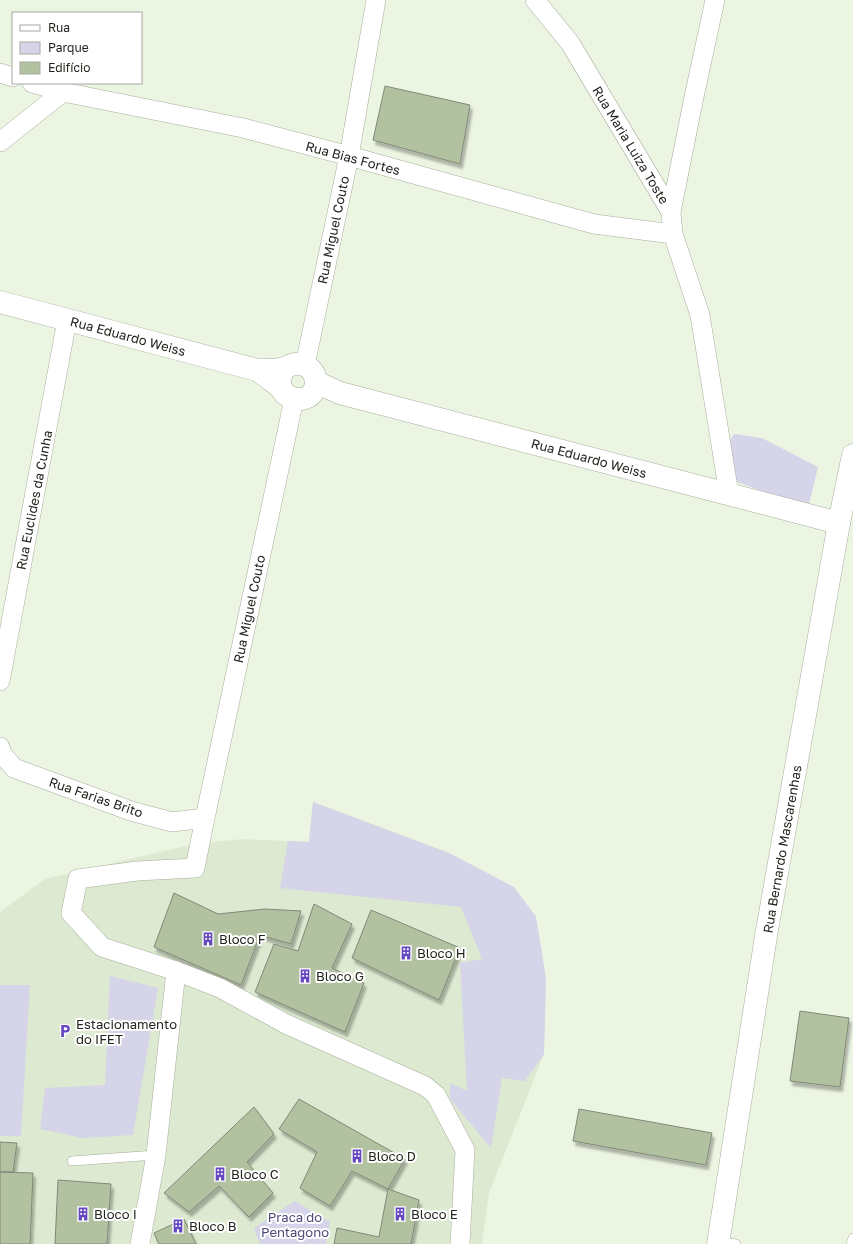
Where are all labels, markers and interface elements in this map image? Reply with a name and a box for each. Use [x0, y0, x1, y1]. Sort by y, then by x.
legend [12, 12, 142, 84]
text: Rua [48, 20, 70, 35]
text: Parque [48, 40, 89, 55]
text: Edifício [48, 60, 90, 75]
street label: Rua Maria Luiza Toste [589, 83, 673, 207]
street label: Rua Bias Fortes [304, 138, 402, 178]
street label: Rua Miguel Couto [314, 174, 352, 285]
street label: Rua Eduardo Weiss [69, 313, 188, 359]
street label: Rua Euclides da Cunha [13, 429, 55, 571]
street label: Rua Eduardo Weiss [530, 435, 649, 481]
street label: Rua Miguel Couto [230, 553, 268, 664]
street label: Rua Bernardo Mascarenhas [759, 764, 805, 934]
street label: Rua Farias Brito [47, 773, 145, 821]
building icon: Bloco F [200, 931, 216, 947]
place label: Bloco F [219, 931, 266, 947]
building icon: Bloco H [398, 945, 414, 961]
place label: Bloco H [417, 945, 466, 961]
building icon: Bloco G [297, 968, 313, 984]
place label: Bloco G [316, 968, 364, 984]
place label: Estacionamento do IFET [76, 1016, 177, 1047]
parking icon: Estacionamento do IFET [57, 1023, 73, 1039]
building icon: Bloco D [349, 1148, 365, 1164]
place label: Bloco D [368, 1148, 416, 1164]
building icon: Bloco C [212, 1166, 228, 1182]
place label: Bloco C [231, 1166, 279, 1182]
building icon: Bloco I [75, 1206, 91, 1222]
place label: Bloco I [94, 1206, 137, 1222]
building icon: Bloco E [392, 1206, 408, 1222]
place label: Bloco E [411, 1206, 458, 1222]
park label: Praca do Pentagono [261, 1209, 329, 1240]
building icon: Bloco B [170, 1218, 186, 1234]
place label: Bloco B [189, 1218, 237, 1234]

